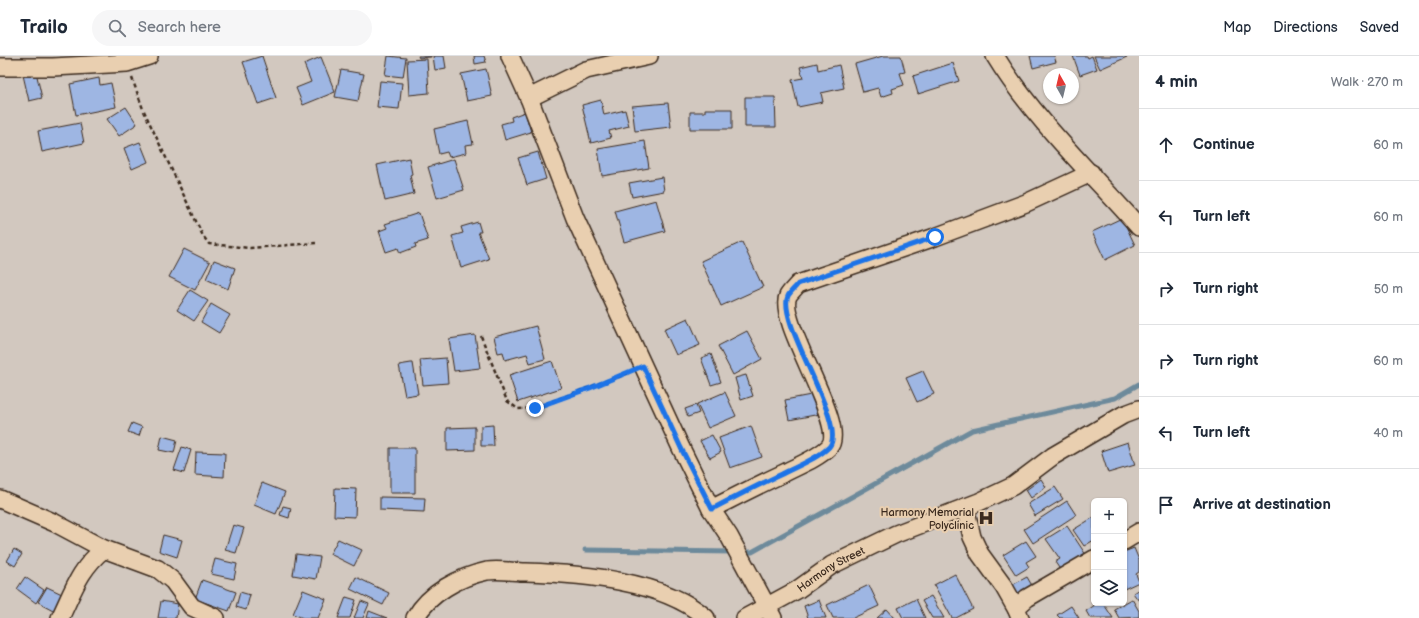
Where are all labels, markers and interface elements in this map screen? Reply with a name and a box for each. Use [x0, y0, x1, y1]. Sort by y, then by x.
search box [92, 10, 372, 46]
text: Trailo [20, 16, 68, 39]
icon: search [106, 17, 128, 39]
text: Search here [138, 18, 221, 37]
text: Map [1223, 19, 1251, 36]
text: Directions [1273, 19, 1338, 36]
text: Saved [1360, 19, 1399, 36]
north arrow [1043, 68, 1079, 104]
text: 4 min [1155, 72, 1198, 92]
text: Walk · 270 m [1331, 74, 1403, 90]
icon: ahead [1155, 134, 1177, 156]
text: Continue [1193, 135, 1255, 154]
text: 60 m [1373, 137, 1403, 153]
icon: left [1155, 206, 1177, 228]
text: Turn left [1193, 207, 1250, 226]
text: 60 m [1373, 209, 1403, 225]
route start [926, 228, 944, 246]
icon: right [1155, 278, 1177, 300]
text: Turn right [1193, 279, 1258, 298]
text: 50 m [1374, 281, 1403, 297]
icon: right [1155, 350, 1177, 372]
text: Turn right [1193, 351, 1258, 370]
text: 60 m [1373, 353, 1403, 369]
route end [526, 399, 544, 417]
icon: left [1155, 422, 1177, 444]
text: Turn left [1193, 423, 1250, 442]
text: 40 m [1373, 425, 1403, 441]
icon: arrive [1155, 494, 1177, 516]
text: Arrive at destination [1193, 495, 1331, 514]
map controls [1091, 498, 1127, 606]
button: + [1091, 498, 1127, 534]
place label: Harmony Memorial Polyclinic [880, 506, 974, 532]
hospital icon: Harmony Memorial Polyclinic [977, 509, 995, 527]
button: − [1091, 534, 1127, 570]
street label: Harmony Street [794, 543, 867, 594]
button: layers [1091, 570, 1127, 606]

